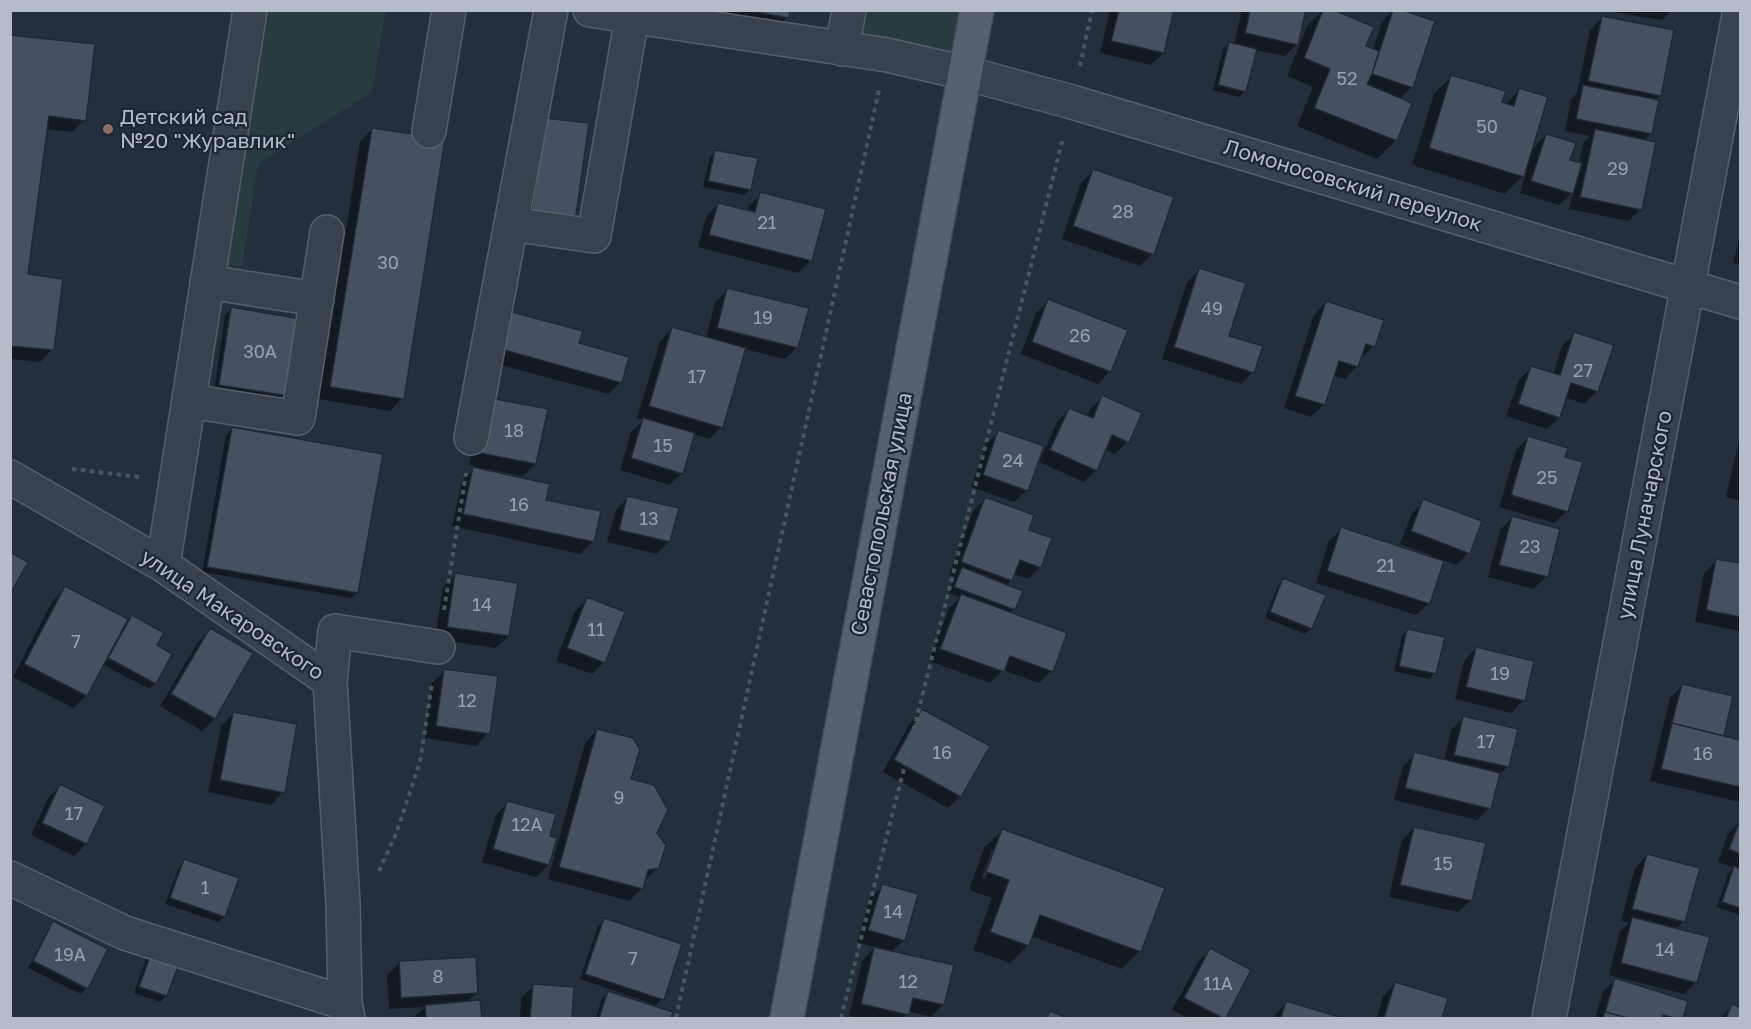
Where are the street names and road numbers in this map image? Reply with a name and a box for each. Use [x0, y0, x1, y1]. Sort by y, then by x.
street label: Ломоносовский переулок [1221, 135, 1485, 237]
street label: Севастопольская улица [846, 390, 918, 638]
street label: улица Луначарского [1612, 408, 1678, 622]
street label: улица Макаровского [136, 544, 328, 686]

